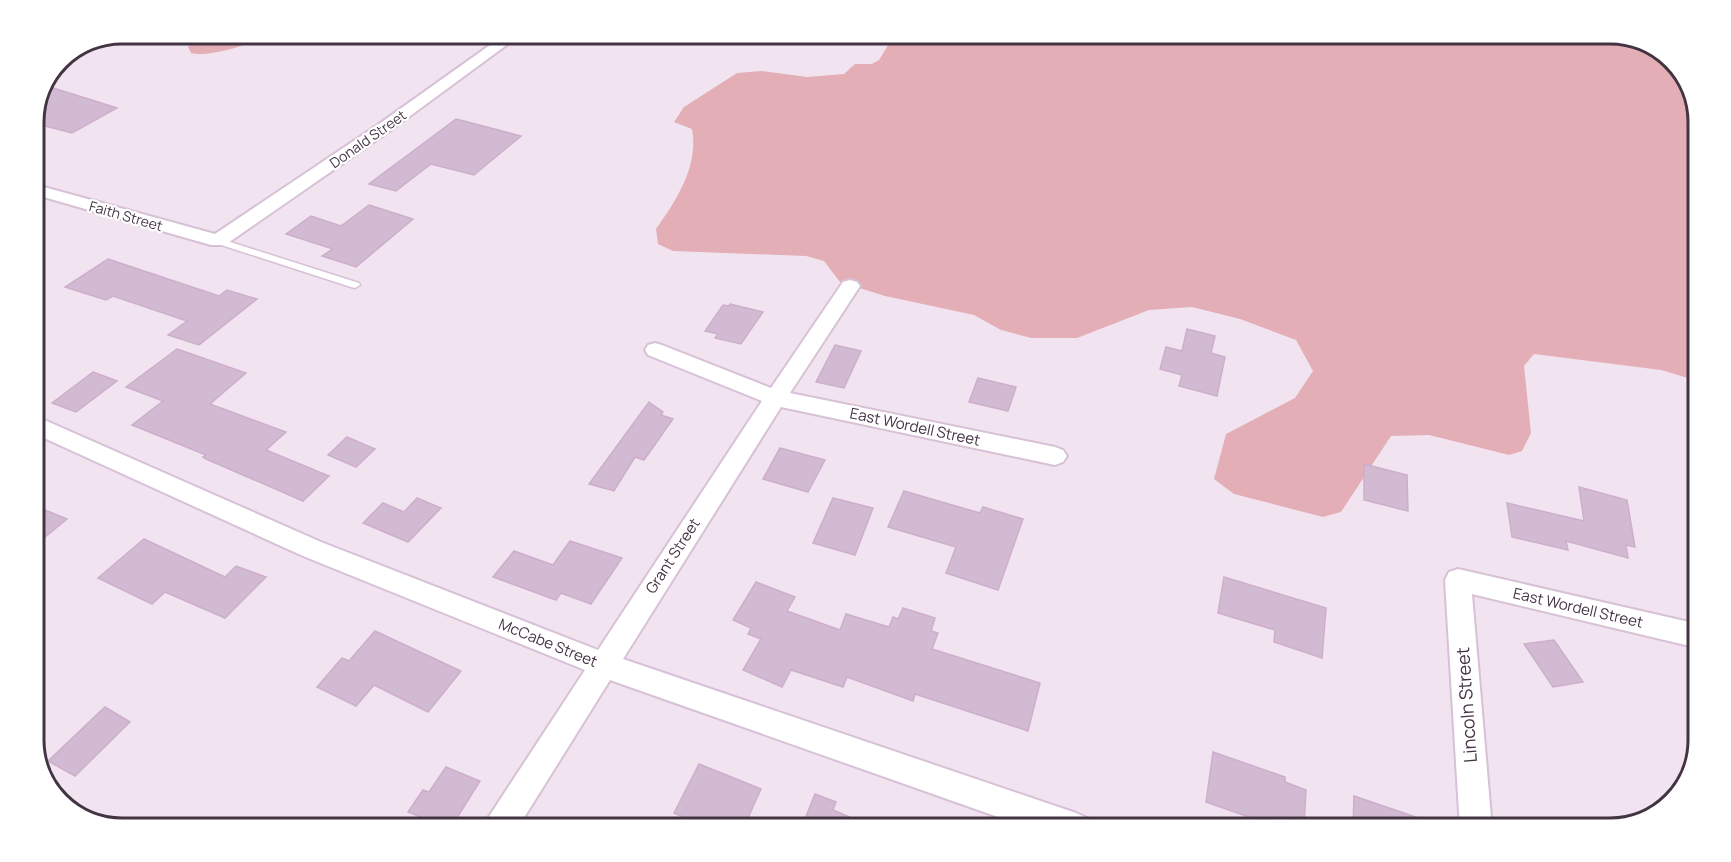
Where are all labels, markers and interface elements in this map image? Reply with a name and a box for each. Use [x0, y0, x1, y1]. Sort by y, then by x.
street label: Donald Street [326, 105, 410, 172]
street label: Faith Street [87, 196, 165, 235]
street label: East Wordell Street [848, 402, 982, 451]
street label: Grant Street [640, 514, 705, 598]
street label: East Wordell Street [1511, 582, 1645, 633]
street label: McCabe Street [496, 613, 601, 672]
street label: Lincoln Street [1450, 647, 1482, 764]

